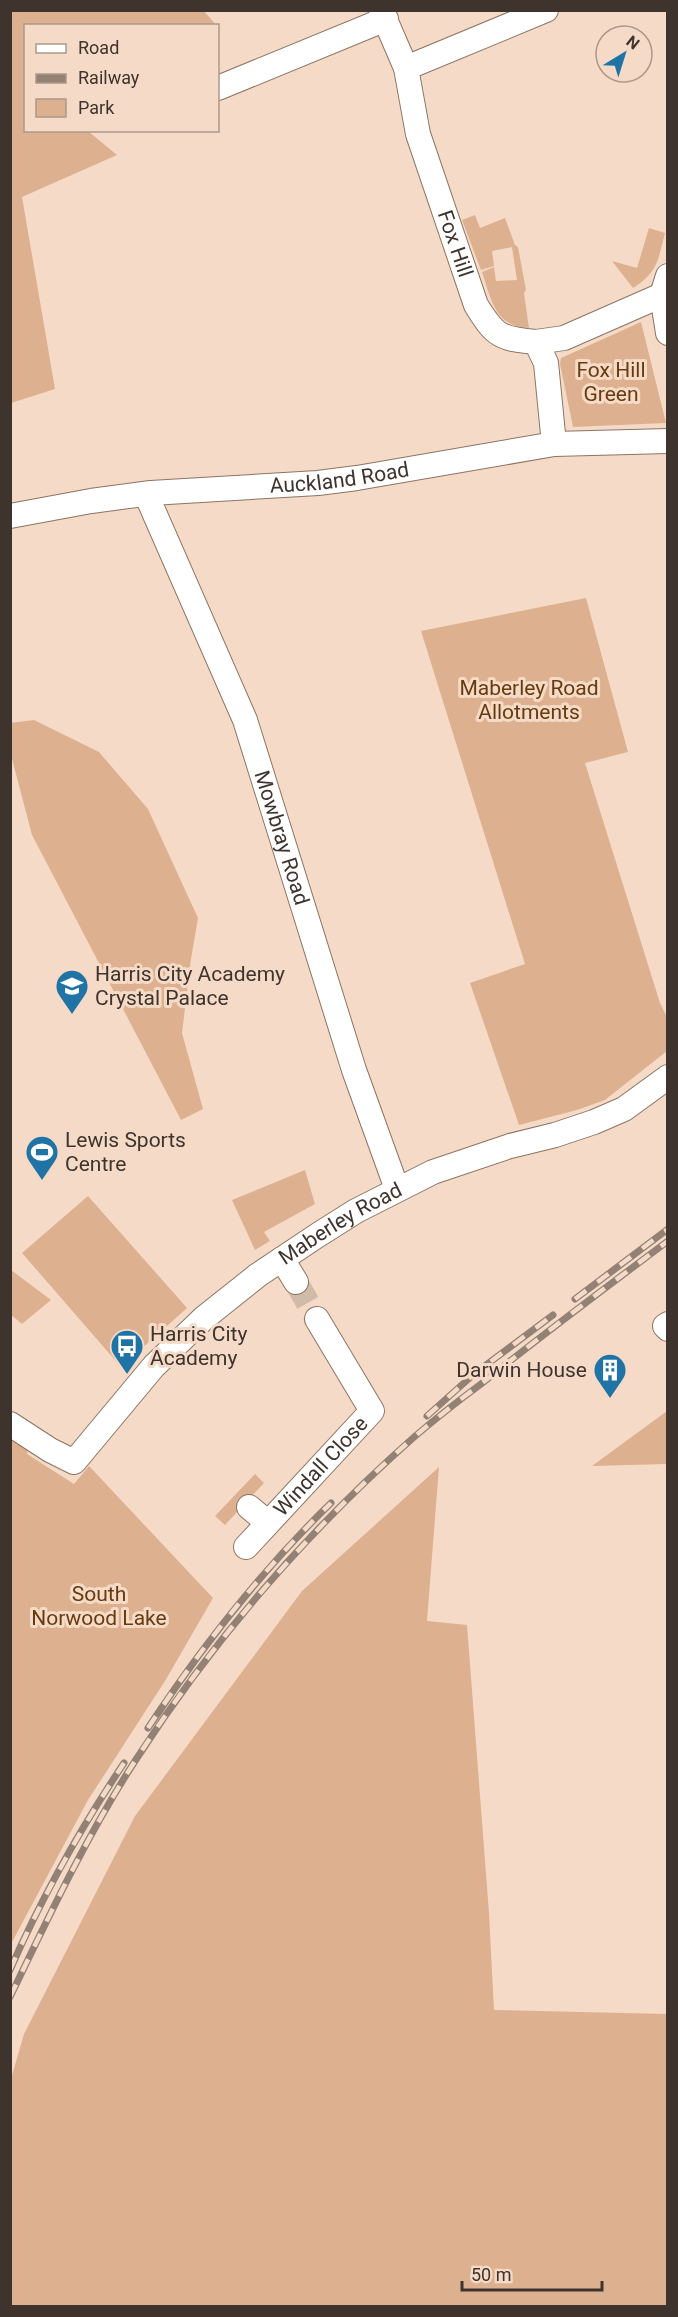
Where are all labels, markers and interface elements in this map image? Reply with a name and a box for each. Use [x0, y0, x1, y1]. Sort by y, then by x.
legend [24, 24, 219, 132]
north arrow [594, 24, 654, 84]
text: N [623, 32, 643, 54]
text: Road [78, 37, 119, 58]
text: Railway [78, 67, 140, 88]
text: Park [78, 97, 115, 118]
street label: Fox Hill [433, 207, 478, 280]
park label: Fox Hill Green [576, 358, 646, 406]
street label: Auckland Road [269, 457, 411, 498]
park label: Maberley Road Allotments [459, 676, 599, 724]
street label: Mowbray Road [249, 768, 314, 908]
place label: Harris City Academy Crystal Palace [95, 962, 285, 1010]
school or university icon: Harris City Academy Crystal Palace [54, 968, 90, 1015]
place label: Lewis Sports Centre [65, 1128, 186, 1176]
sports icon: Lewis Sports Centre [24, 1134, 60, 1181]
street label: Maberley Road [274, 1178, 406, 1270]
place label: Harris City Academy [150, 1322, 247, 1370]
bus stop icon: Harris City Academy [109, 1328, 145, 1375]
building icon: Darwin House [592, 1352, 628, 1399]
place label: Darwin House [456, 1358, 587, 1382]
street label: Windall Close [269, 1412, 373, 1521]
park label: South Norwood Lake [31, 1582, 167, 1630]
scale bar [462, 2254, 602, 2292]
text: 50 m [471, 2264, 511, 2285]

